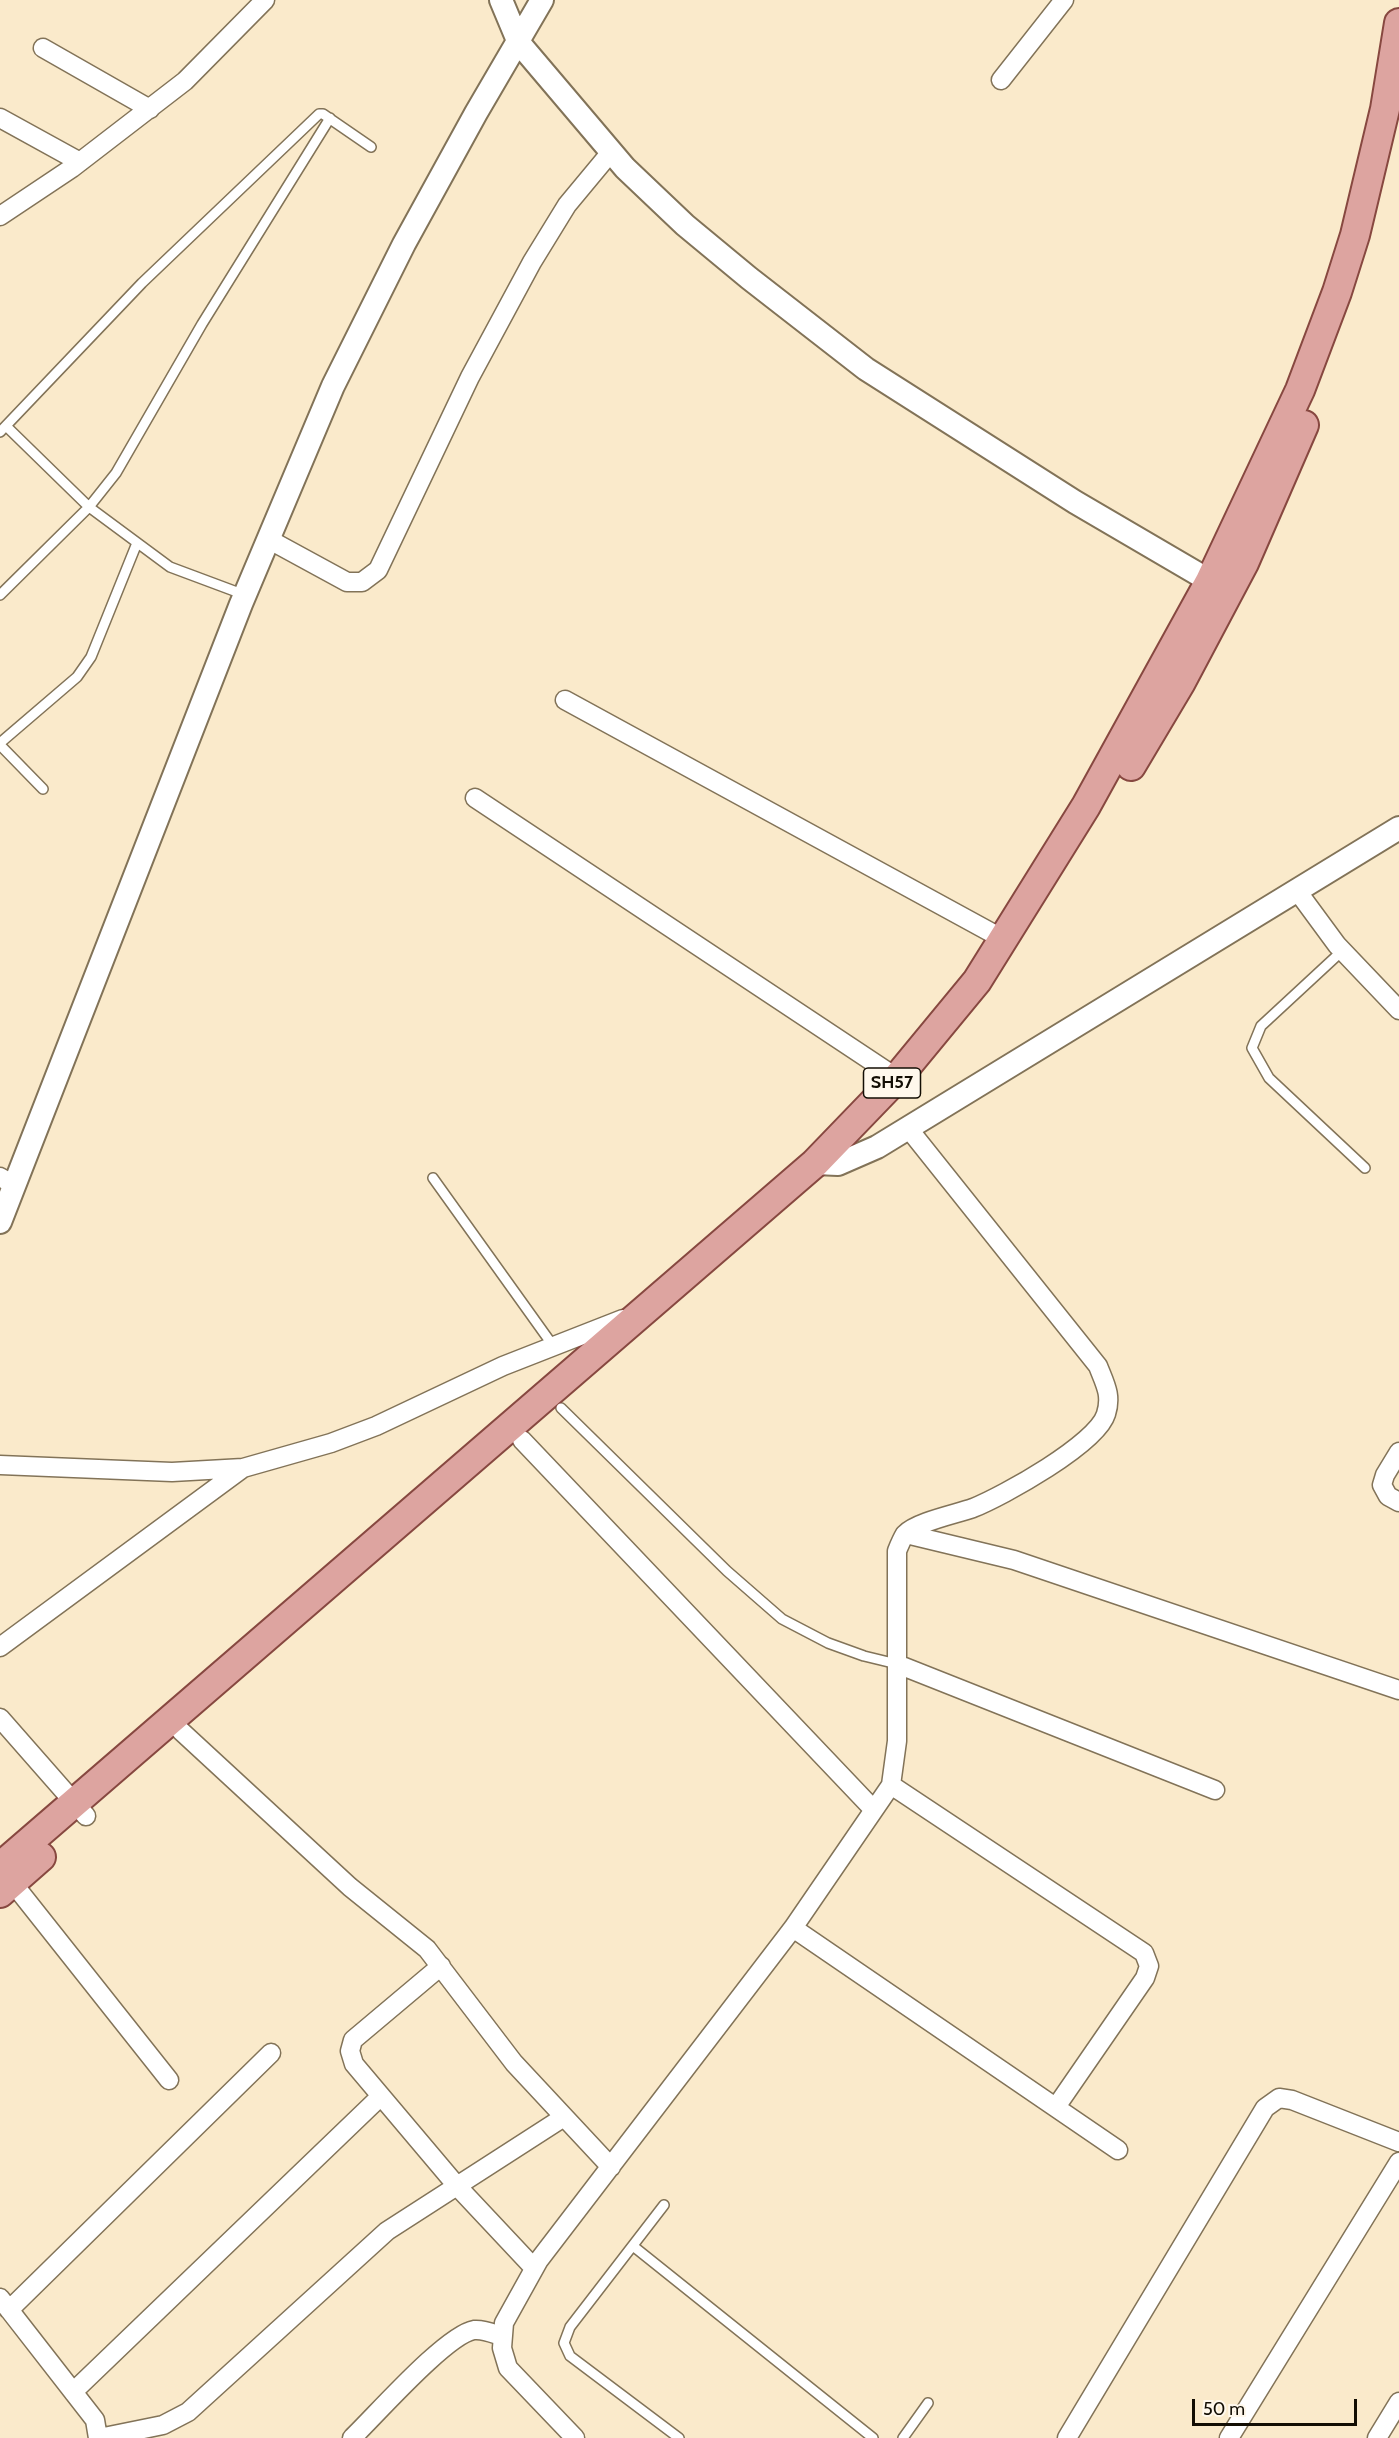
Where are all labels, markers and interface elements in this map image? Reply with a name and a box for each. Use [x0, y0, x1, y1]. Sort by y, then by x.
road number: SH57 [864, 1068, 920, 1098]
scale bar [1195, 2387, 1360, 2425]
text: 50 m [1203, 2398, 1245, 2420]

